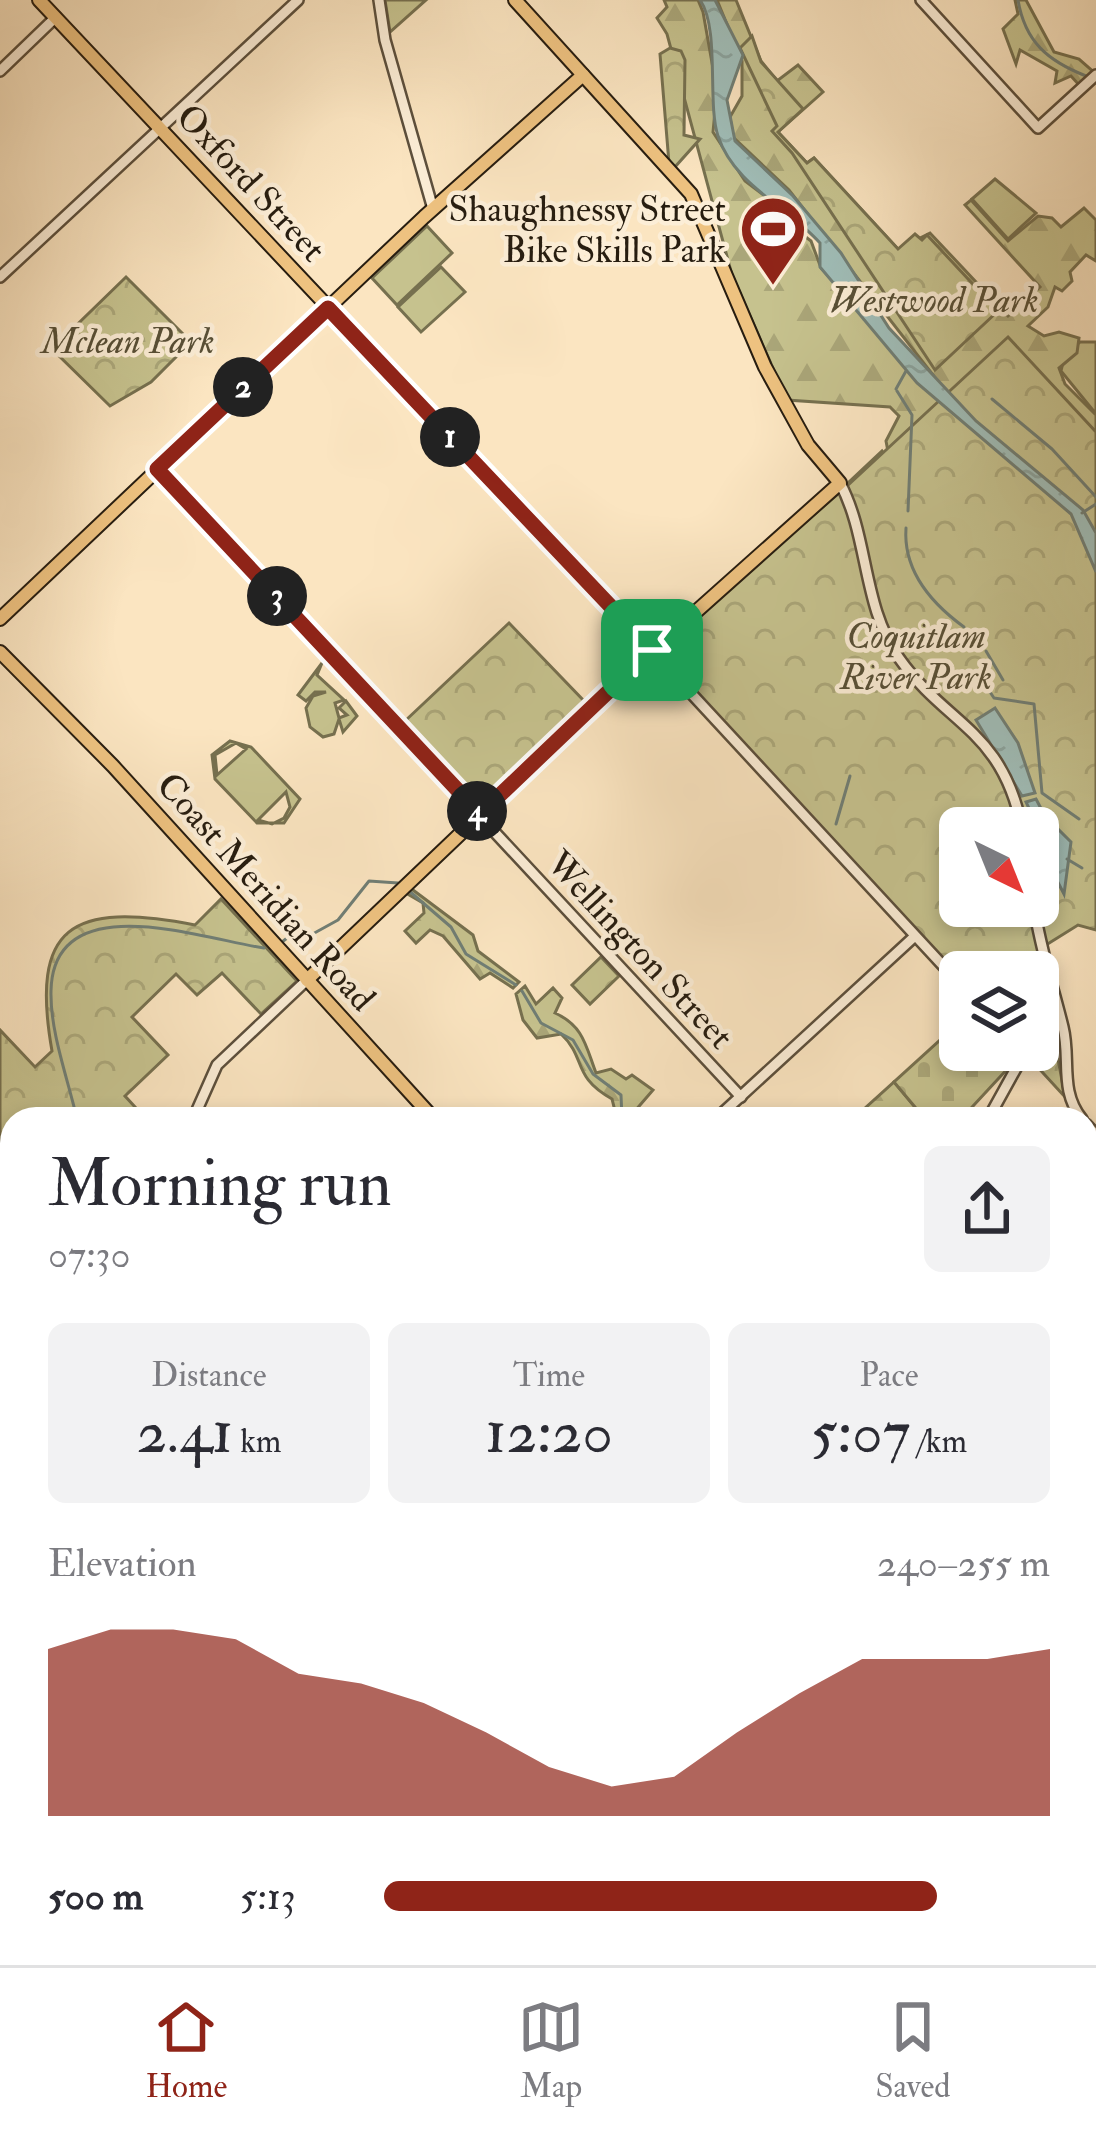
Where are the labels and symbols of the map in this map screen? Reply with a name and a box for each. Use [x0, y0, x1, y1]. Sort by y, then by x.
street label: Oxford Street [166, 95, 335, 271]
place label: Shaughnessy Street Bike Skills Park [449, 187, 726, 273]
sports icon: Shaughnessy Street Bike Skills Park [738, 194, 808, 288]
park label: Westwood Park [829, 278, 1039, 323]
park label: Mclean Park [39, 319, 215, 364]
pin: 2 [213, 357, 273, 417]
pin: 1 [420, 407, 480, 467]
pin: 3 [247, 566, 307, 626]
pin [601, 599, 703, 701]
park label: Coquitlam River Park [839, 614, 992, 700]
street label: Coast Meridian Road [147, 763, 385, 1021]
pin: 4 [447, 781, 507, 841]
north arrow [939, 807, 1059, 927]
street label: Wellington Street [536, 841, 743, 1058]

